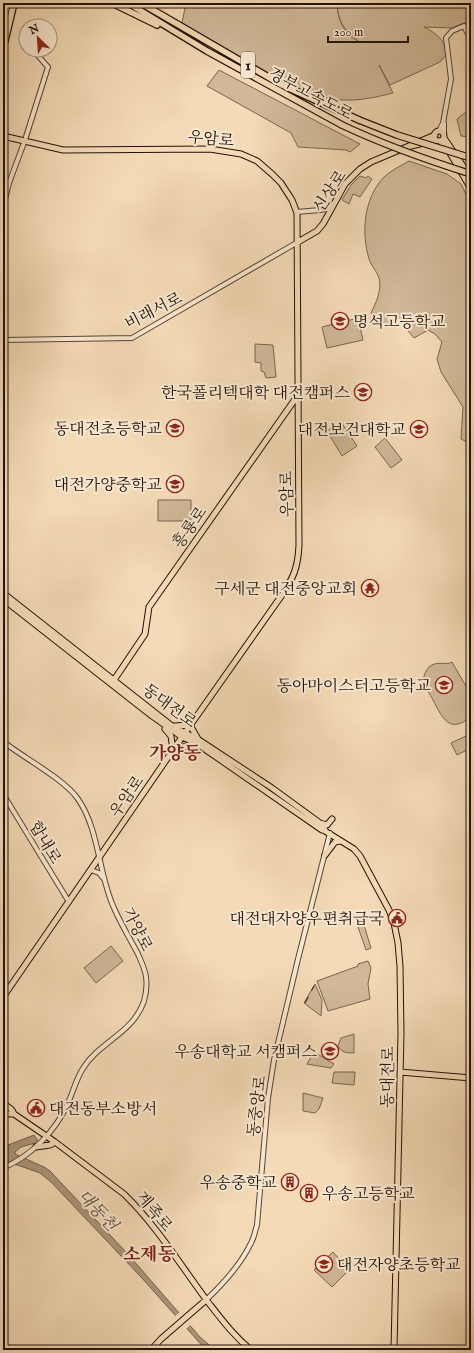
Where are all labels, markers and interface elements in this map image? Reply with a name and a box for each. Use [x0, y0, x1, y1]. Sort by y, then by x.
north arrow [18, 18, 58, 58]
scale bar [328, 18, 408, 44]
text: N [26, 21, 42, 39]
text: 200 m [334, 25, 363, 40]
road number: 1 [241, 52, 255, 78]
street label: 경부고속도로 [264, 64, 356, 126]
street label: 우암로 [187, 128, 235, 152]
street label: 신상로 [310, 167, 352, 217]
street label: 비래서로 [122, 289, 186, 335]
school or university icon: 명석고등학교 [330, 311, 350, 331]
place label: 명석고등학교 [353, 313, 446, 333]
school or university icon: 한국폴리텍대학 대전캠퍼스 [353, 382, 373, 402]
place label: 한국폴리텍대학 대전캠퍼스 [161, 384, 351, 404]
school or university icon: 동대전초등학교 [165, 418, 185, 438]
school or university icon: 대전보건대학교 [409, 419, 429, 439]
place label: 동대전초등학교 [54, 420, 162, 440]
place label: 대전보건대학교 [298, 421, 406, 441]
street label: 우암로 [278, 470, 298, 517]
school or university icon: 대전가양중학교 [165, 474, 185, 494]
place label: 대전가양중학교 [54, 476, 162, 496]
street label: 흥룡로 [169, 503, 212, 553]
temple icon: 구세군 대전중앙교회 [360, 578, 380, 598]
place label: 구세군 대전중앙교회 [214, 580, 357, 600]
school or university icon: 동아마이스터고등학교 [434, 675, 454, 695]
place label: 동아마이스터고등학교 [276, 677, 431, 697]
street label: 동대전로 [138, 680, 200, 733]
district label: 가양동 [149, 743, 202, 766]
street label: 우암로 [106, 772, 149, 822]
street label: 합내로 [24, 818, 65, 869]
street label: 가양로 [117, 905, 156, 956]
public building icon: 대전대자양우편취급국 [387, 908, 407, 928]
place label: 대전대자양우편취급국 [229, 910, 385, 930]
school or university icon: 우송대학교 서캠퍼스 [320, 1041, 340, 1061]
place label: 우송대학교 서캠퍼스 [174, 1043, 318, 1063]
street label: 동대전로 [378, 1045, 400, 1108]
street label: 동중앙로 [244, 1074, 272, 1138]
public building icon: 대전동부소방서 [26, 1098, 46, 1118]
place label: 대전동부소방서 [49, 1100, 157, 1120]
building icon: 우송중학교 [280, 1172, 300, 1192]
place label: 우송중학교 [200, 1174, 277, 1194]
building icon: 우송고등학교 [299, 1183, 319, 1203]
place label: 우송고등학교 [322, 1185, 415, 1205]
water label: 대동천 [72, 1186, 122, 1237]
street label: 계족로 [131, 1188, 176, 1237]
district label: 소제동 [123, 1244, 176, 1267]
school or university icon: 대전자양초등학교 [314, 1254, 334, 1274]
place label: 대전자양초등학교 [337, 1256, 461, 1276]

